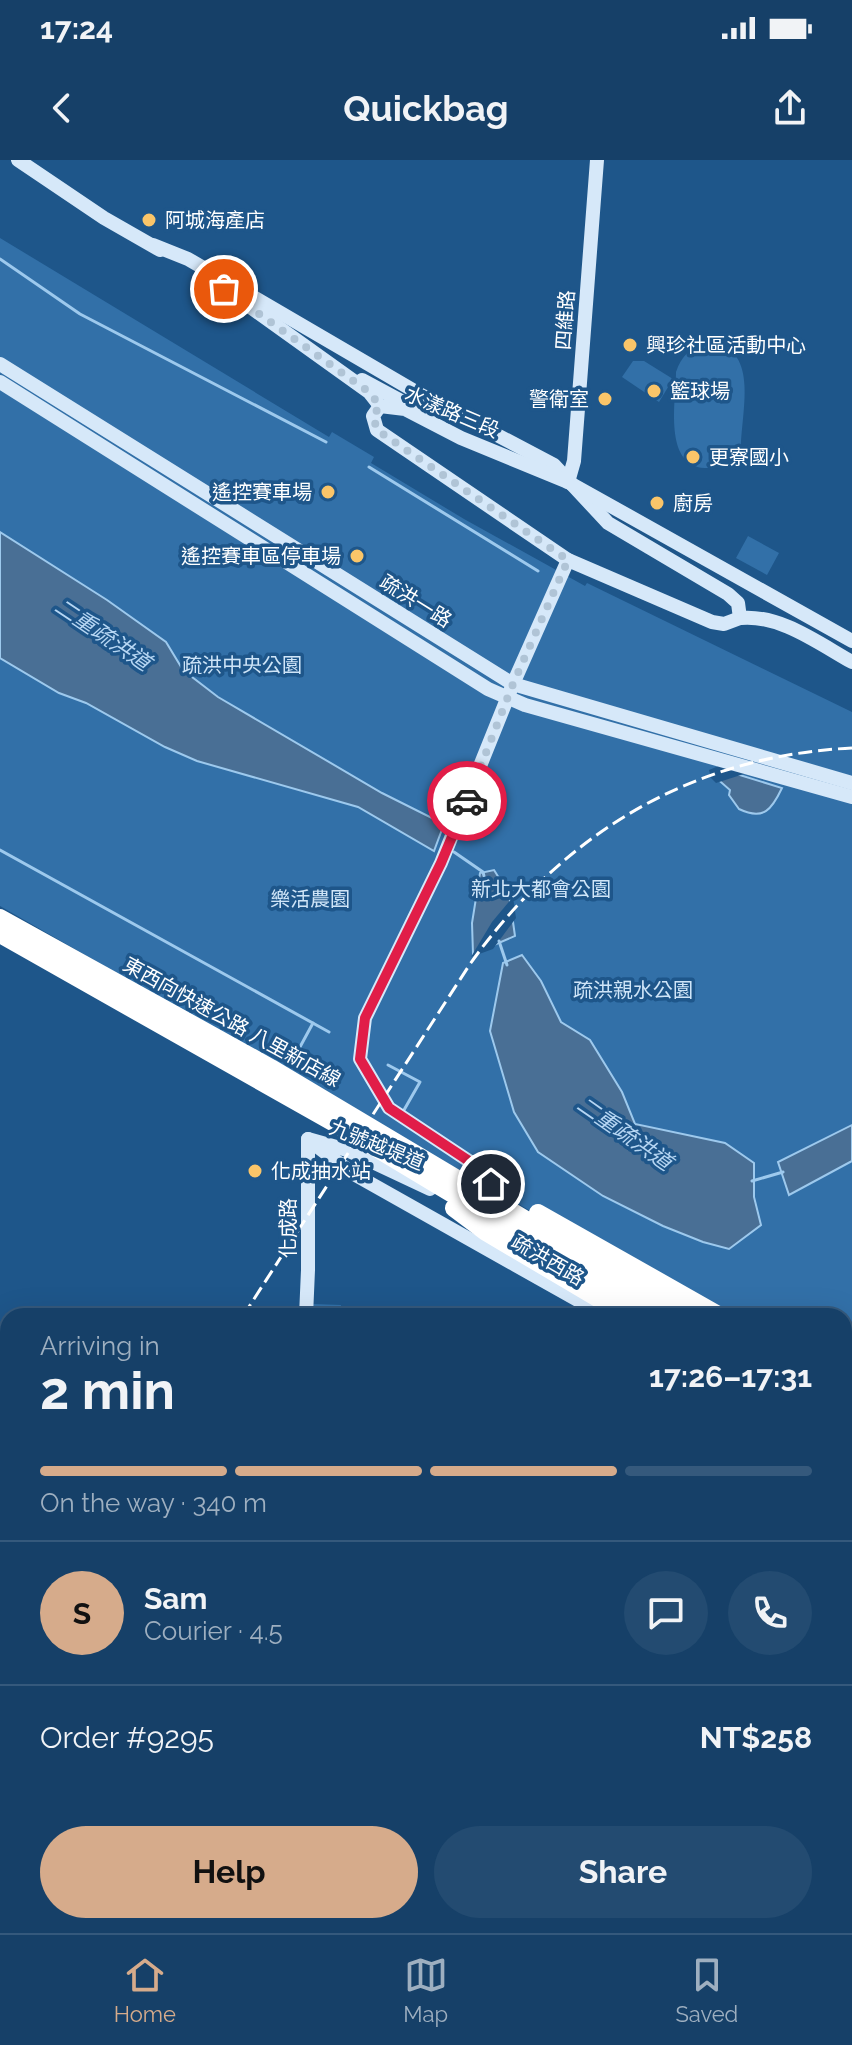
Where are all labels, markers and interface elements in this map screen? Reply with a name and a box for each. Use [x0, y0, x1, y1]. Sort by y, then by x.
text: 17:24 [40, 11, 113, 46]
icon: back [40, 86, 84, 130]
icon: share [768, 86, 812, 130]
text: Quickbag [343, 87, 509, 129]
place label: 阿城海產店 [165, 208, 265, 232]
marker: 阿城海產店 [140, 211, 158, 229]
pin [190, 255, 258, 323]
icon: bag [202, 267, 246, 311]
street label: 四維路 [551, 289, 579, 351]
place label: 興珍社區活動中心 [646, 333, 806, 357]
marker: 興珍社區活動中心 [621, 336, 639, 354]
place label: 籃球場 [670, 379, 730, 403]
street label: 水漾路三段 [401, 381, 503, 443]
marker: 籃球場 [645, 382, 663, 400]
place label: 警衛室 [529, 387, 589, 411]
marker: 警衛室 [596, 390, 614, 408]
place label: 更寮國小 [709, 445, 789, 469]
marker: 更寮國小 [684, 448, 702, 466]
place label: 遙控賽車場 [212, 480, 312, 504]
marker: 遙控賽車場 [319, 483, 337, 501]
place label: 廚房 [673, 491, 713, 515]
marker: 廚房 [648, 494, 666, 512]
place label: 遙控賽車區停車場 [181, 544, 341, 568]
marker: 遙控賽車區停車場 [348, 547, 366, 565]
street label: 疏洪一路 [376, 570, 456, 632]
water label: 二重疏洪道 [50, 592, 158, 677]
park label: 疏洪中央公園 [182, 653, 302, 677]
courier [427, 761, 507, 841]
icon: car [445, 779, 489, 823]
park label: 新北大都會公園 [471, 877, 611, 901]
park label: 樂活農園 [270, 887, 350, 911]
street label: 東西向快速公路 八里新店線 [119, 952, 345, 1092]
park label: 疏洪親水公園 [573, 978, 693, 1002]
water label: 二重疏洪道 [572, 1091, 680, 1177]
street label: 九號越堤道 [326, 1115, 428, 1175]
pin [457, 1150, 525, 1218]
place label: 化成抽水站 [271, 1159, 371, 1183]
marker: 化成抽水站 [246, 1162, 264, 1180]
icon: home [469, 1162, 513, 1206]
street label: 化成路 [276, 1198, 300, 1258]
street label: 疏洪西路 [507, 1230, 589, 1290]
text: Arriving in [40, 1331, 160, 1361]
text: 17:26–17:31 [649, 1359, 812, 1394]
text: 2 min [40, 1360, 175, 1421]
text: On the way · 340 m [40, 1488, 267, 1518]
button: chat [624, 1571, 708, 1655]
button: phone [728, 1571, 812, 1655]
text: Sam [144, 1581, 207, 1616]
text: S [73, 1596, 91, 1631]
text: Courier · 4.5 [144, 1616, 283, 1646]
text: Order #9295 [40, 1720, 214, 1755]
text: NT$258 [700, 1720, 812, 1755]
button: Help [40, 1826, 418, 1918]
button: Share [434, 1826, 812, 1918]
tab: Home [114, 1953, 176, 2027]
tab: Map [403, 1953, 448, 2027]
tab: Saved [675, 1953, 738, 2027]

